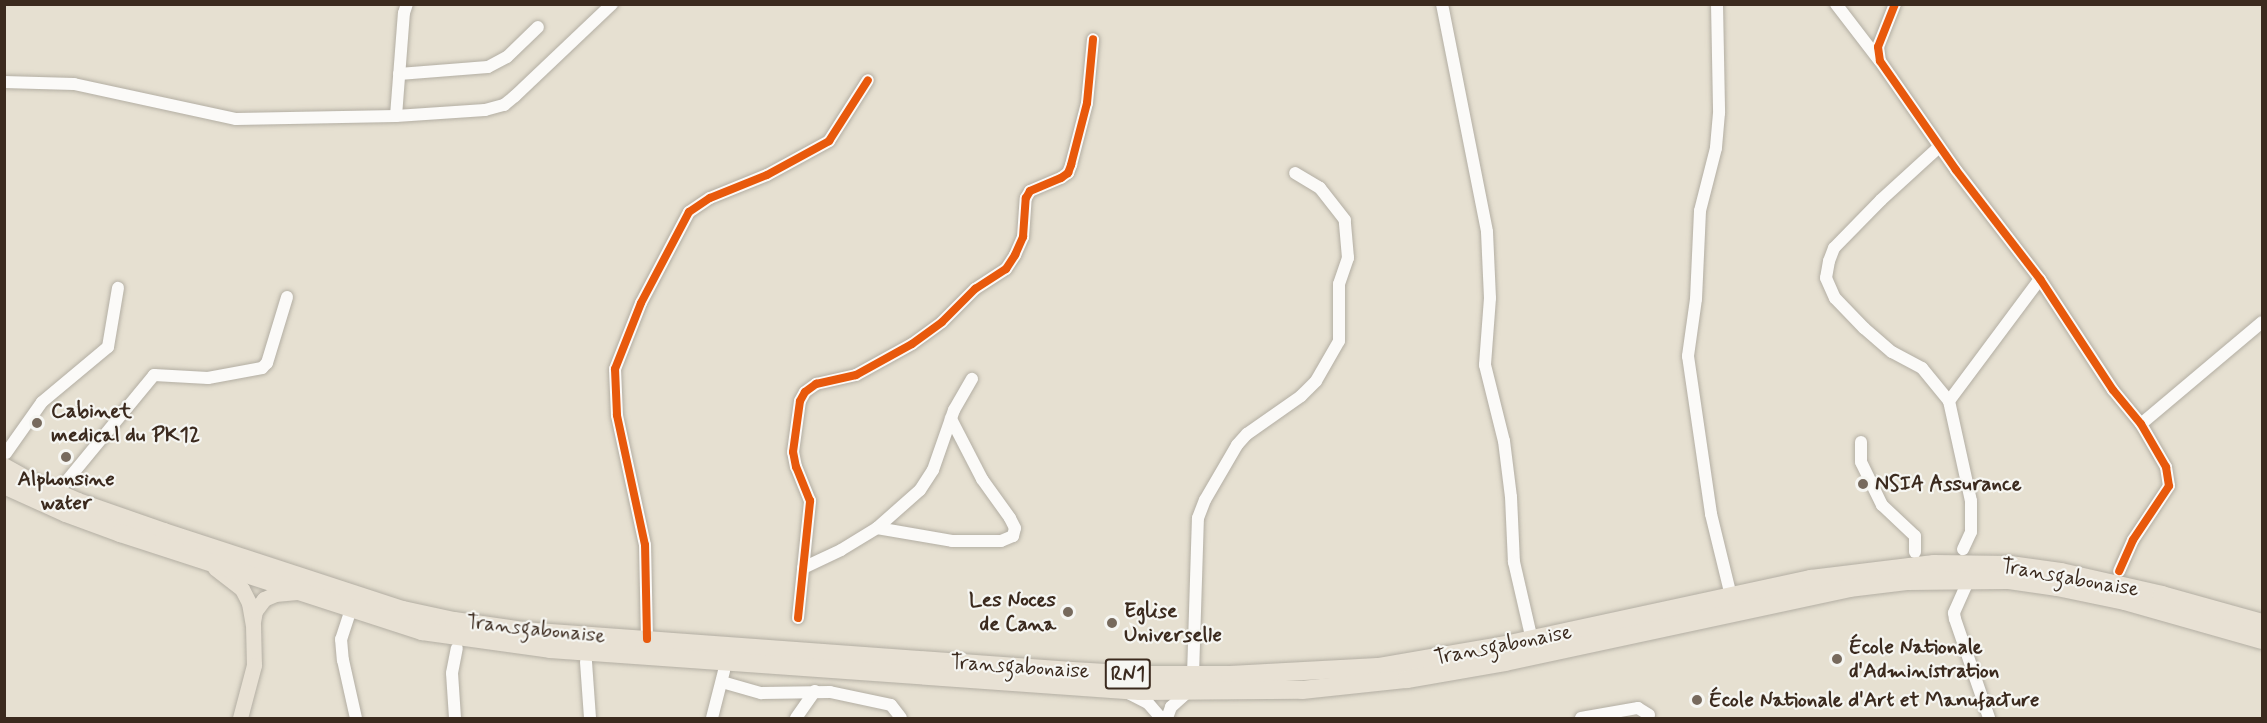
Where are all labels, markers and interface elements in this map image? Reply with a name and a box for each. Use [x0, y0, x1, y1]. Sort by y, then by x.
place label: Cabinet medical du PK12 [51, 398, 197, 448]
marker: Cabinet medical du PK12 [28, 414, 46, 432]
marker: Alphonsine water [59, 450, 73, 464]
place label: Alphonsine water [17, 466, 115, 516]
place label: NSIA Assurance [1875, 471, 2022, 497]
marker: NSIA Assurance [1856, 477, 1870, 491]
street label: Transgabonaise [1999, 553, 2141, 603]
place label: Les Noces de Cana [968, 587, 1056, 637]
place label: Eglise Universelle [1124, 598, 1222, 648]
marker: Les Noces de Cana [1061, 605, 1075, 619]
street label: Transgabonaise [465, 609, 607, 649]
marker: Eglise Universelle [1105, 616, 1119, 630]
street label: Transgabonaise [1432, 619, 1574, 671]
place label: École Nationale d'Administration [1849, 634, 1999, 684]
street label: Transgabonaise [949, 650, 1091, 684]
marker: École Nationale d'Administration [1830, 652, 1844, 666]
road number: RN1 [1104, 657, 1152, 691]
place label: École Nationale d'Art et Manufacture [1709, 687, 2038, 713]
marker: École Nationale d'Art et Manufacture [1690, 693, 1704, 707]

